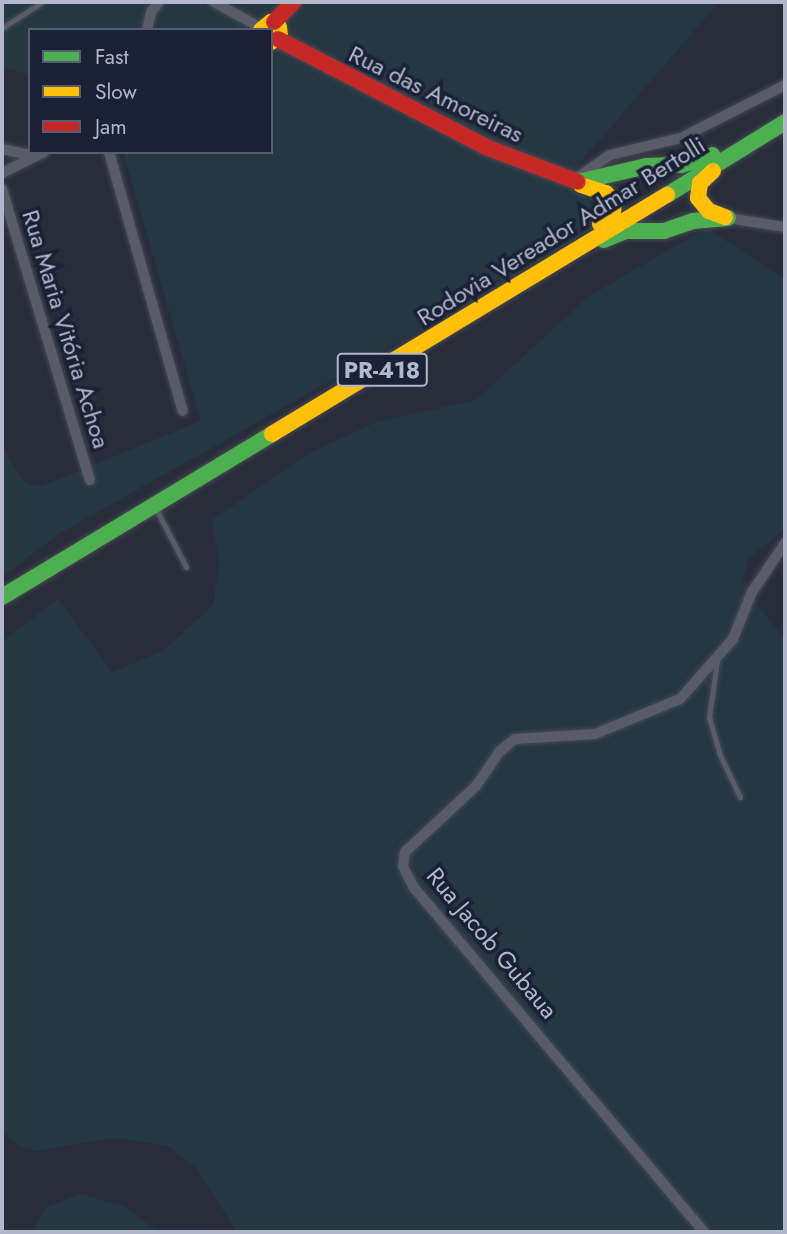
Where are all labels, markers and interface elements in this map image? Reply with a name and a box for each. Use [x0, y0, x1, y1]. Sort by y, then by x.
legend [28, 28, 273, 154]
street label: Rua das Amoreiras [344, 39, 528, 149]
text: Fast [95, 42, 128, 72]
text: Slow [95, 77, 137, 107]
text: Jam [95, 112, 127, 142]
street label: Rodovia Vereador Admar Bertolli [412, 130, 710, 332]
street label: Rua Maria Vitória Achoa [16, 206, 116, 452]
road number: PR-418 [336, 350, 428, 390]
street label: Rua Jacob Gubaua [421, 862, 563, 1024]

